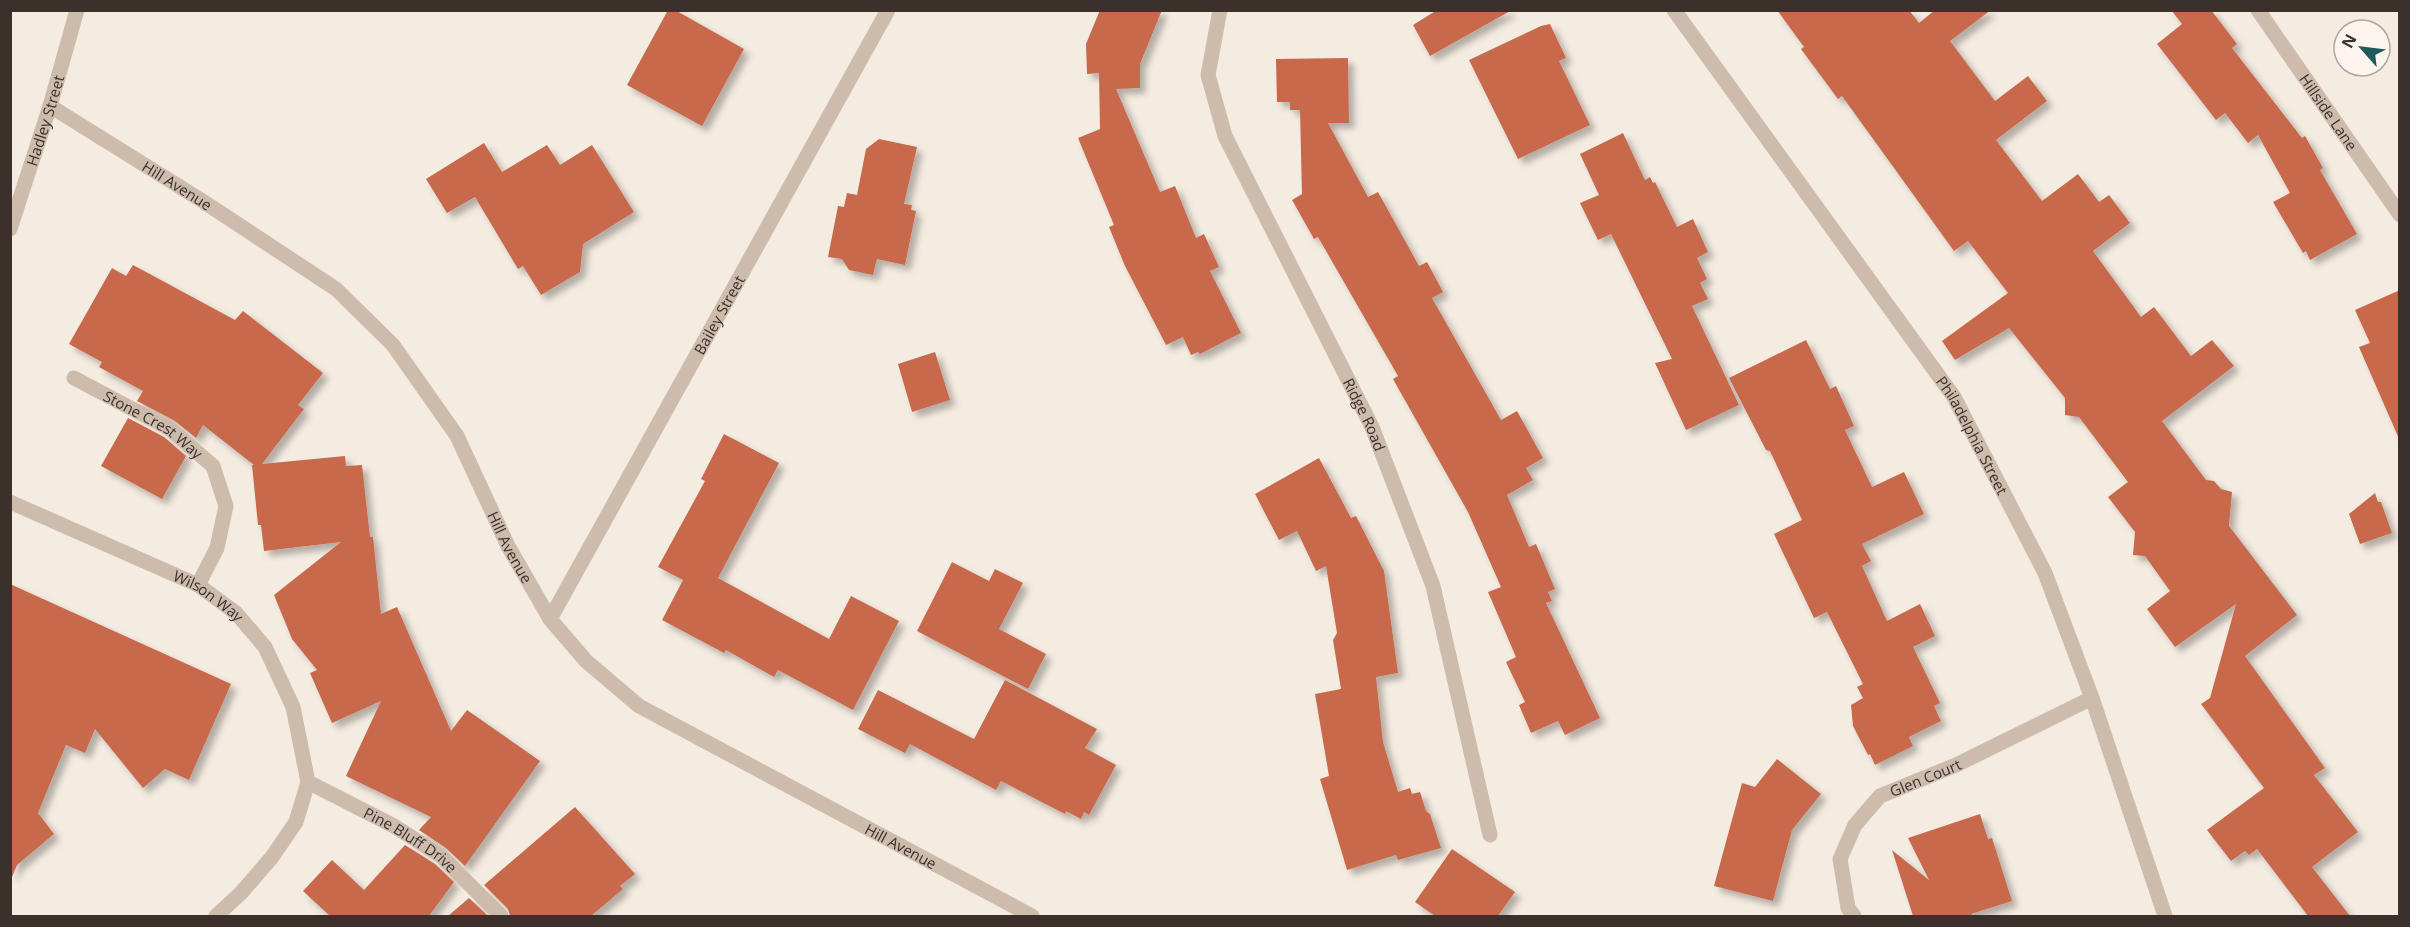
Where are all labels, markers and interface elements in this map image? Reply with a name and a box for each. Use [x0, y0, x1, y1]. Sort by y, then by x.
north arrow [2332, 18, 2392, 78]
text: N [2336, 30, 2362, 52]
street label: Hillside Lane [2295, 70, 2362, 154]
street label: Hadley Street [21, 73, 68, 168]
street label: Hill Avenue [139, 156, 216, 215]
street label: Bailey Street [689, 272, 749, 358]
street label: Philadelphia Street [1932, 372, 2013, 498]
street label: Ridge Road [1339, 375, 1390, 454]
street label: Stone Crest Way [100, 386, 208, 463]
street label: Hill Avenue [483, 508, 537, 587]
street label: Wilson Way [170, 565, 249, 626]
street label: Glen Court [1887, 754, 1964, 801]
street label: Pine Bluff Drive [360, 802, 462, 877]
street label: Hill Avenue [862, 819, 940, 873]

